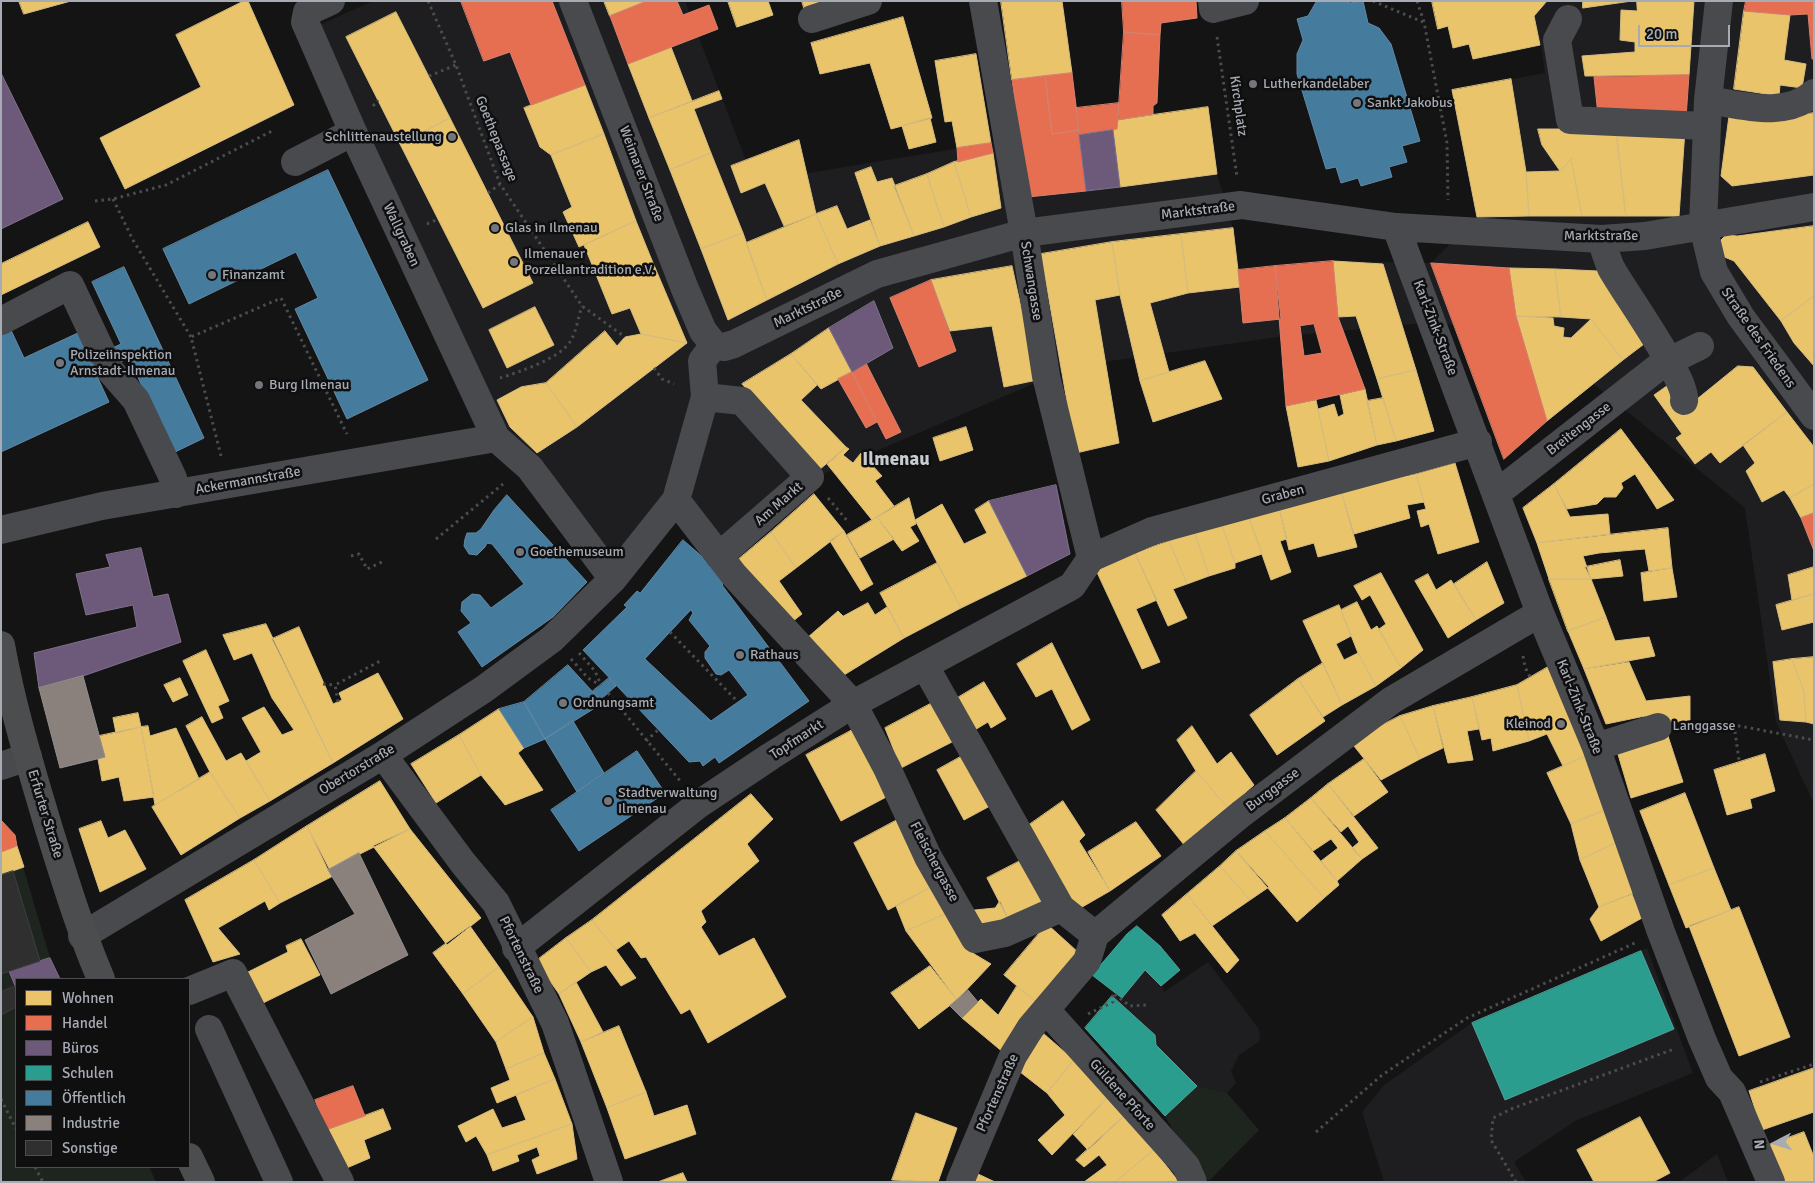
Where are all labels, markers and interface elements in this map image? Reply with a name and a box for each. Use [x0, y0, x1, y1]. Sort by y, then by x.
scale bar [1640, 15, 1732, 47]
text: 20 m [1646, 25, 1677, 43]
street label: Kirchplatz [1225, 75, 1251, 137]
place label: Lutherkandelaber [1263, 76, 1369, 92]
marker: Lutherkandelaber [1247, 78, 1259, 90]
street label: Goethepassage [471, 94, 521, 184]
place label: Sankt Jakobus [1367, 95, 1453, 111]
marker: Sankt Jakobus [1351, 97, 1363, 109]
street label: Weimarer Straße [615, 124, 667, 224]
place label: Schlittenaustellung [325, 129, 442, 145]
marker: Schlittenaustellung [446, 131, 458, 143]
street label: Marktstraße [1160, 198, 1236, 224]
street label: Wallgraben [379, 201, 423, 269]
place label: Glas in Ilmenau [505, 220, 598, 236]
marker: Glas in Ilmenau [489, 222, 501, 234]
street label: Marktstraße [1564, 228, 1638, 244]
street label: Schwangasse [1016, 240, 1046, 322]
place label: Ilmenauer Porzellantradition e.V. [524, 246, 655, 278]
marker: Ilmenauer Porzellantradition e.V. [508, 256, 520, 268]
place label: Finanzamt [222, 267, 285, 283]
marker: Finanzamt [206, 269, 218, 281]
street label: Karl-Zink-Straße [1409, 278, 1461, 378]
street label: Marktstraße [771, 284, 845, 332]
street label: Straße des Friedens [1717, 285, 1799, 391]
place label: Polizeiinspektion Arnstadt-Ilmenau [70, 347, 175, 380]
marker: Polizeiinspektion Arnstadt-Ilmenau [54, 357, 66, 369]
place label: Burg Ilmenau [269, 377, 349, 393]
marker: Burg Ilmenau [253, 379, 265, 391]
street label: Breitengasse [1543, 399, 1615, 459]
district label: Ilmenau [862, 449, 930, 471]
street label: Ackermannstraße [194, 463, 302, 499]
street label: Am Markt [751, 479, 807, 529]
street label: Graben [1260, 481, 1306, 509]
place label: Goethemuseum [530, 544, 624, 560]
marker: Goethemuseum [514, 546, 526, 558]
place label: Rathaus [750, 647, 799, 663]
marker: Rathaus [734, 649, 746, 661]
street label: Karl-Zink-Straße [1552, 657, 1606, 757]
place label: Ordnungsamt [573, 695, 654, 711]
marker: Ordnungsamt [557, 697, 569, 709]
street label: Topfmarkt [767, 716, 827, 764]
place label: Kleinod [1506, 716, 1551, 732]
marker: Kleinod [1555, 718, 1567, 730]
street label: Langgasse [1672, 718, 1736, 734]
street label: Obertorstraße [316, 741, 398, 799]
street label: Burggasse [1243, 765, 1303, 815]
street label: Erfurter Straße [24, 768, 66, 860]
place label: Stadtverwaltung Ilmenau [618, 785, 717, 818]
marker: Stadtverwaltung Ilmenau [602, 795, 614, 807]
street label: Fleischergasse [906, 819, 962, 905]
street label: Pfortenstraße [495, 914, 547, 996]
legend [15, 978, 190, 1168]
text: Wohnen [62, 989, 114, 1007]
text: Handel [62, 1014, 108, 1032]
text: Büros [62, 1039, 99, 1057]
street label: Pfortenstraße [973, 1051, 1023, 1135]
street label: Güldene Pforte [1086, 1056, 1158, 1134]
text: Schulen [62, 1064, 114, 1082]
text: Öffentlich [62, 1089, 126, 1107]
text: Industrie [62, 1114, 120, 1132]
north arrow [1750, 1118, 1800, 1168]
text: Sonstige [62, 1139, 118, 1157]
text: N [1751, 1139, 1768, 1150]

